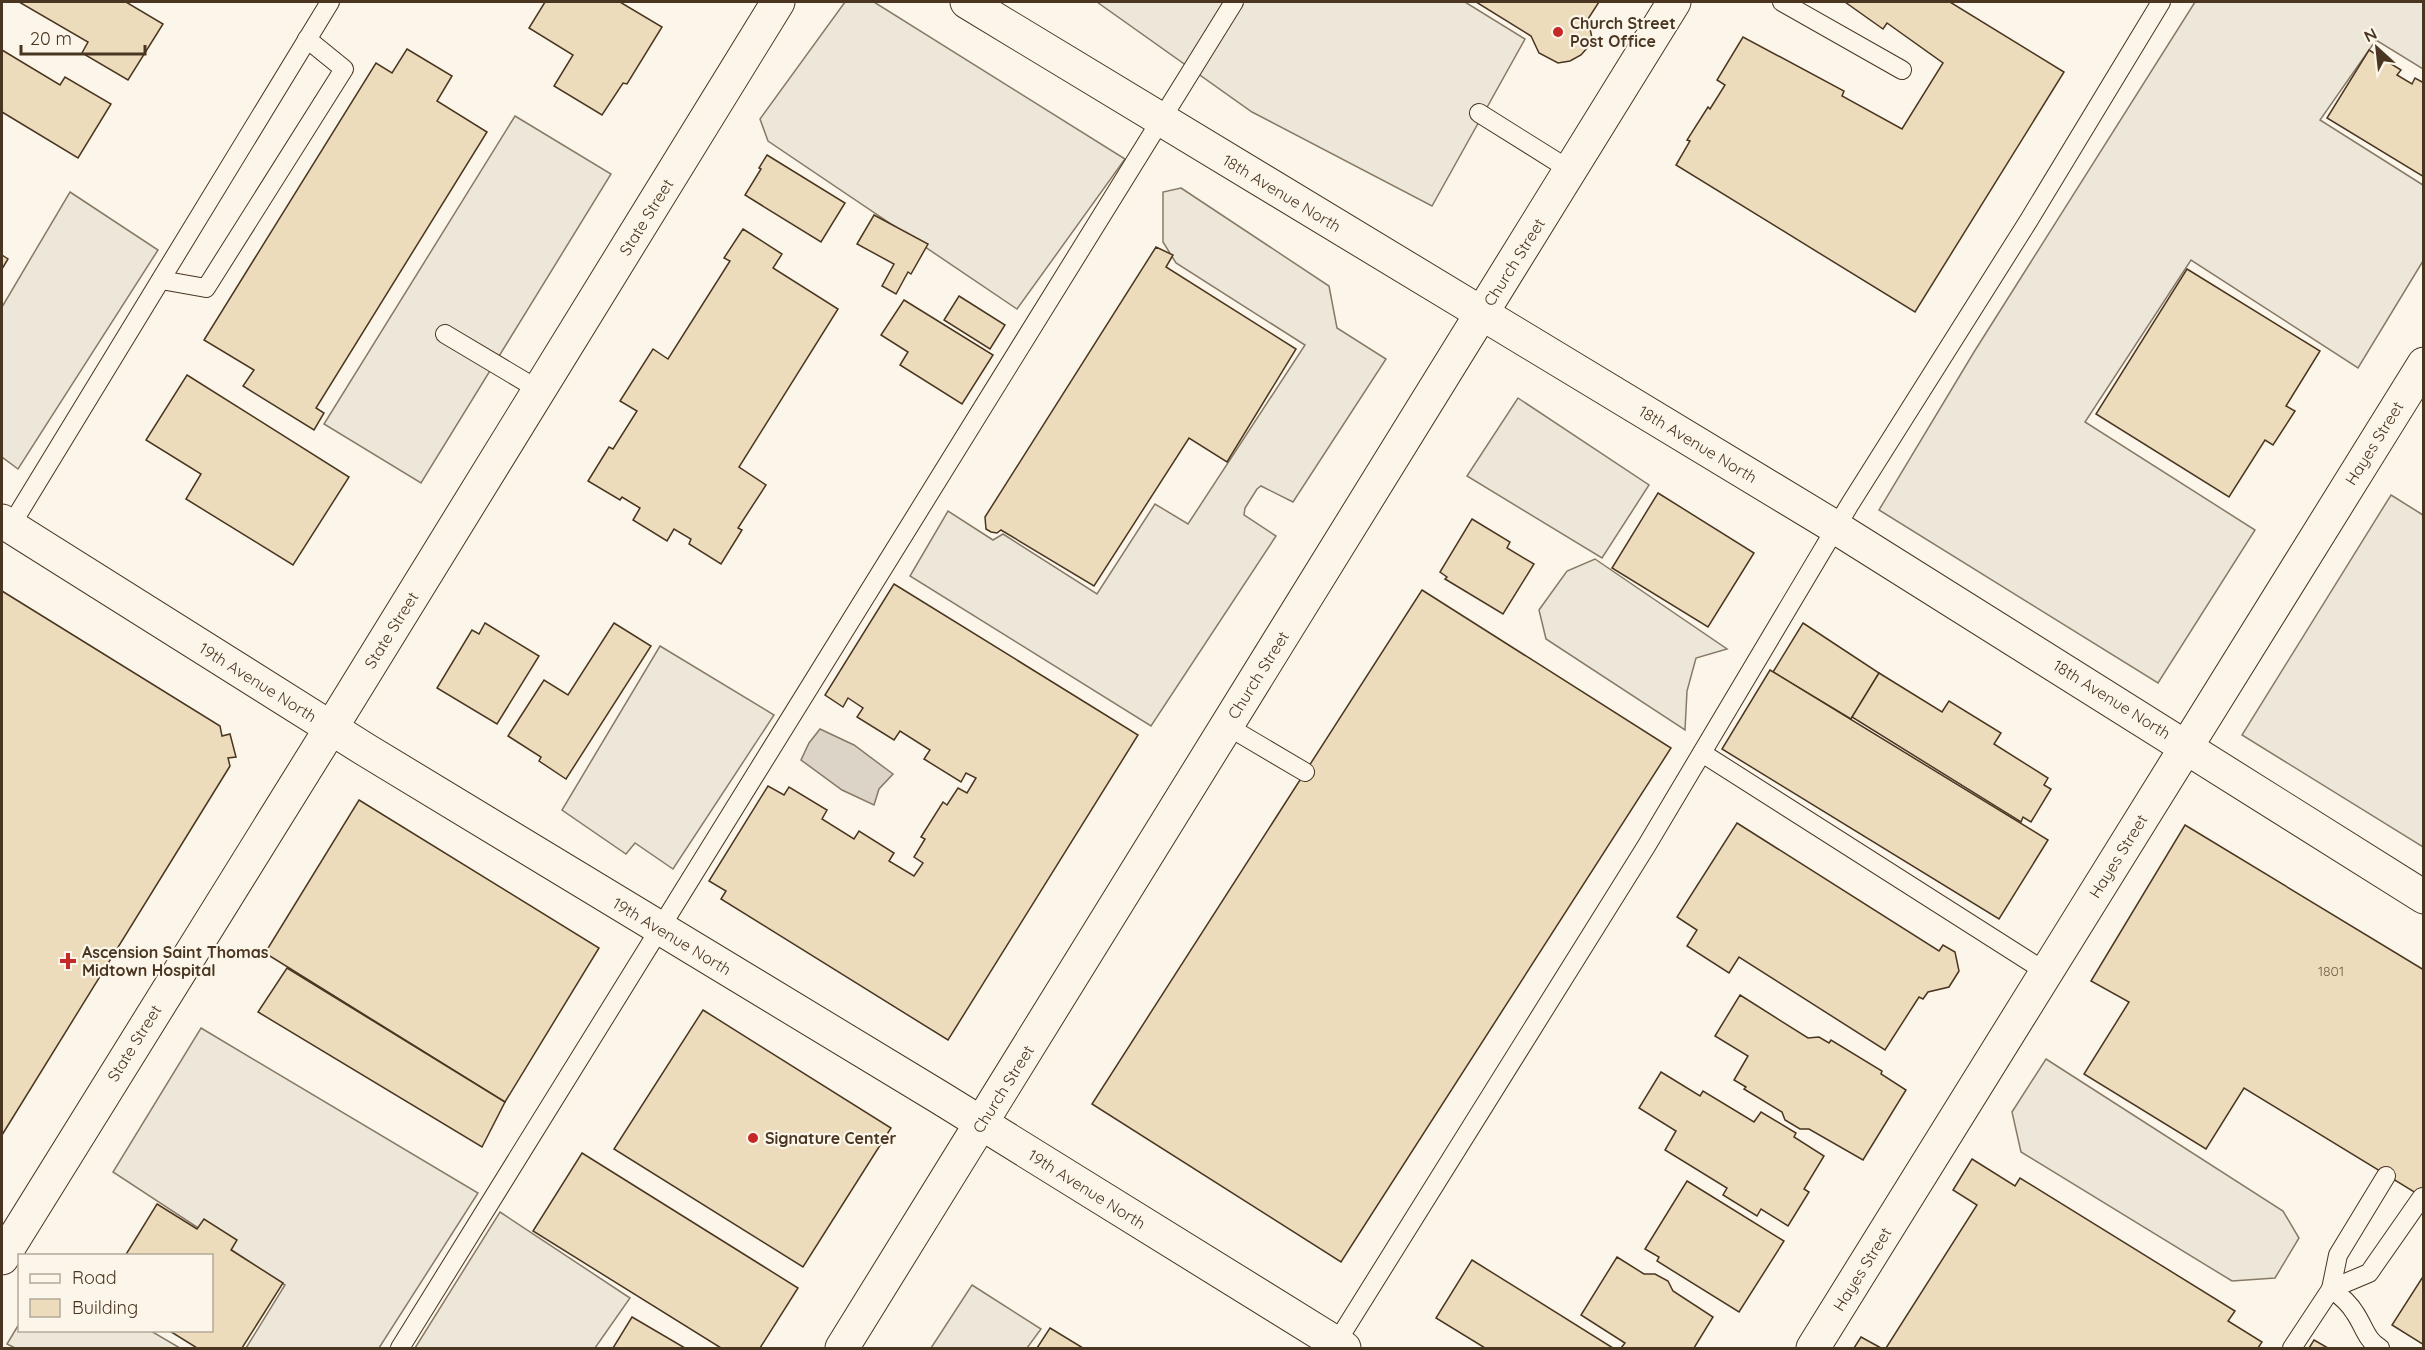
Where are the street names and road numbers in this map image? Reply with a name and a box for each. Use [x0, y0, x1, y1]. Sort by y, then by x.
street label: 18th Avenue North [1219, 150, 1345, 236]
street label: State Street [615, 175, 677, 259]
street label: Church Street [1479, 214, 1549, 310]
street label: Hayes Street [2340, 397, 2408, 489]
street label: 18th Avenue North [1635, 401, 1761, 487]
street label: State Street [360, 588, 422, 672]
street label: Church Street [1223, 627, 1293, 723]
street label: 19th Avenue North [196, 638, 320, 726]
street label: 18th Avenue North [2050, 655, 2174, 743]
street label: Hayes Street [2084, 810, 2152, 902]
street label: 19th Avenue North [609, 893, 735, 979]
street label: State Street [103, 1001, 165, 1085]
street label: Church Street [968, 1041, 1038, 1137]
street label: 19th Avenue North [1025, 1145, 1149, 1233]
street label: Hayes Street [1828, 1223, 1896, 1315]

